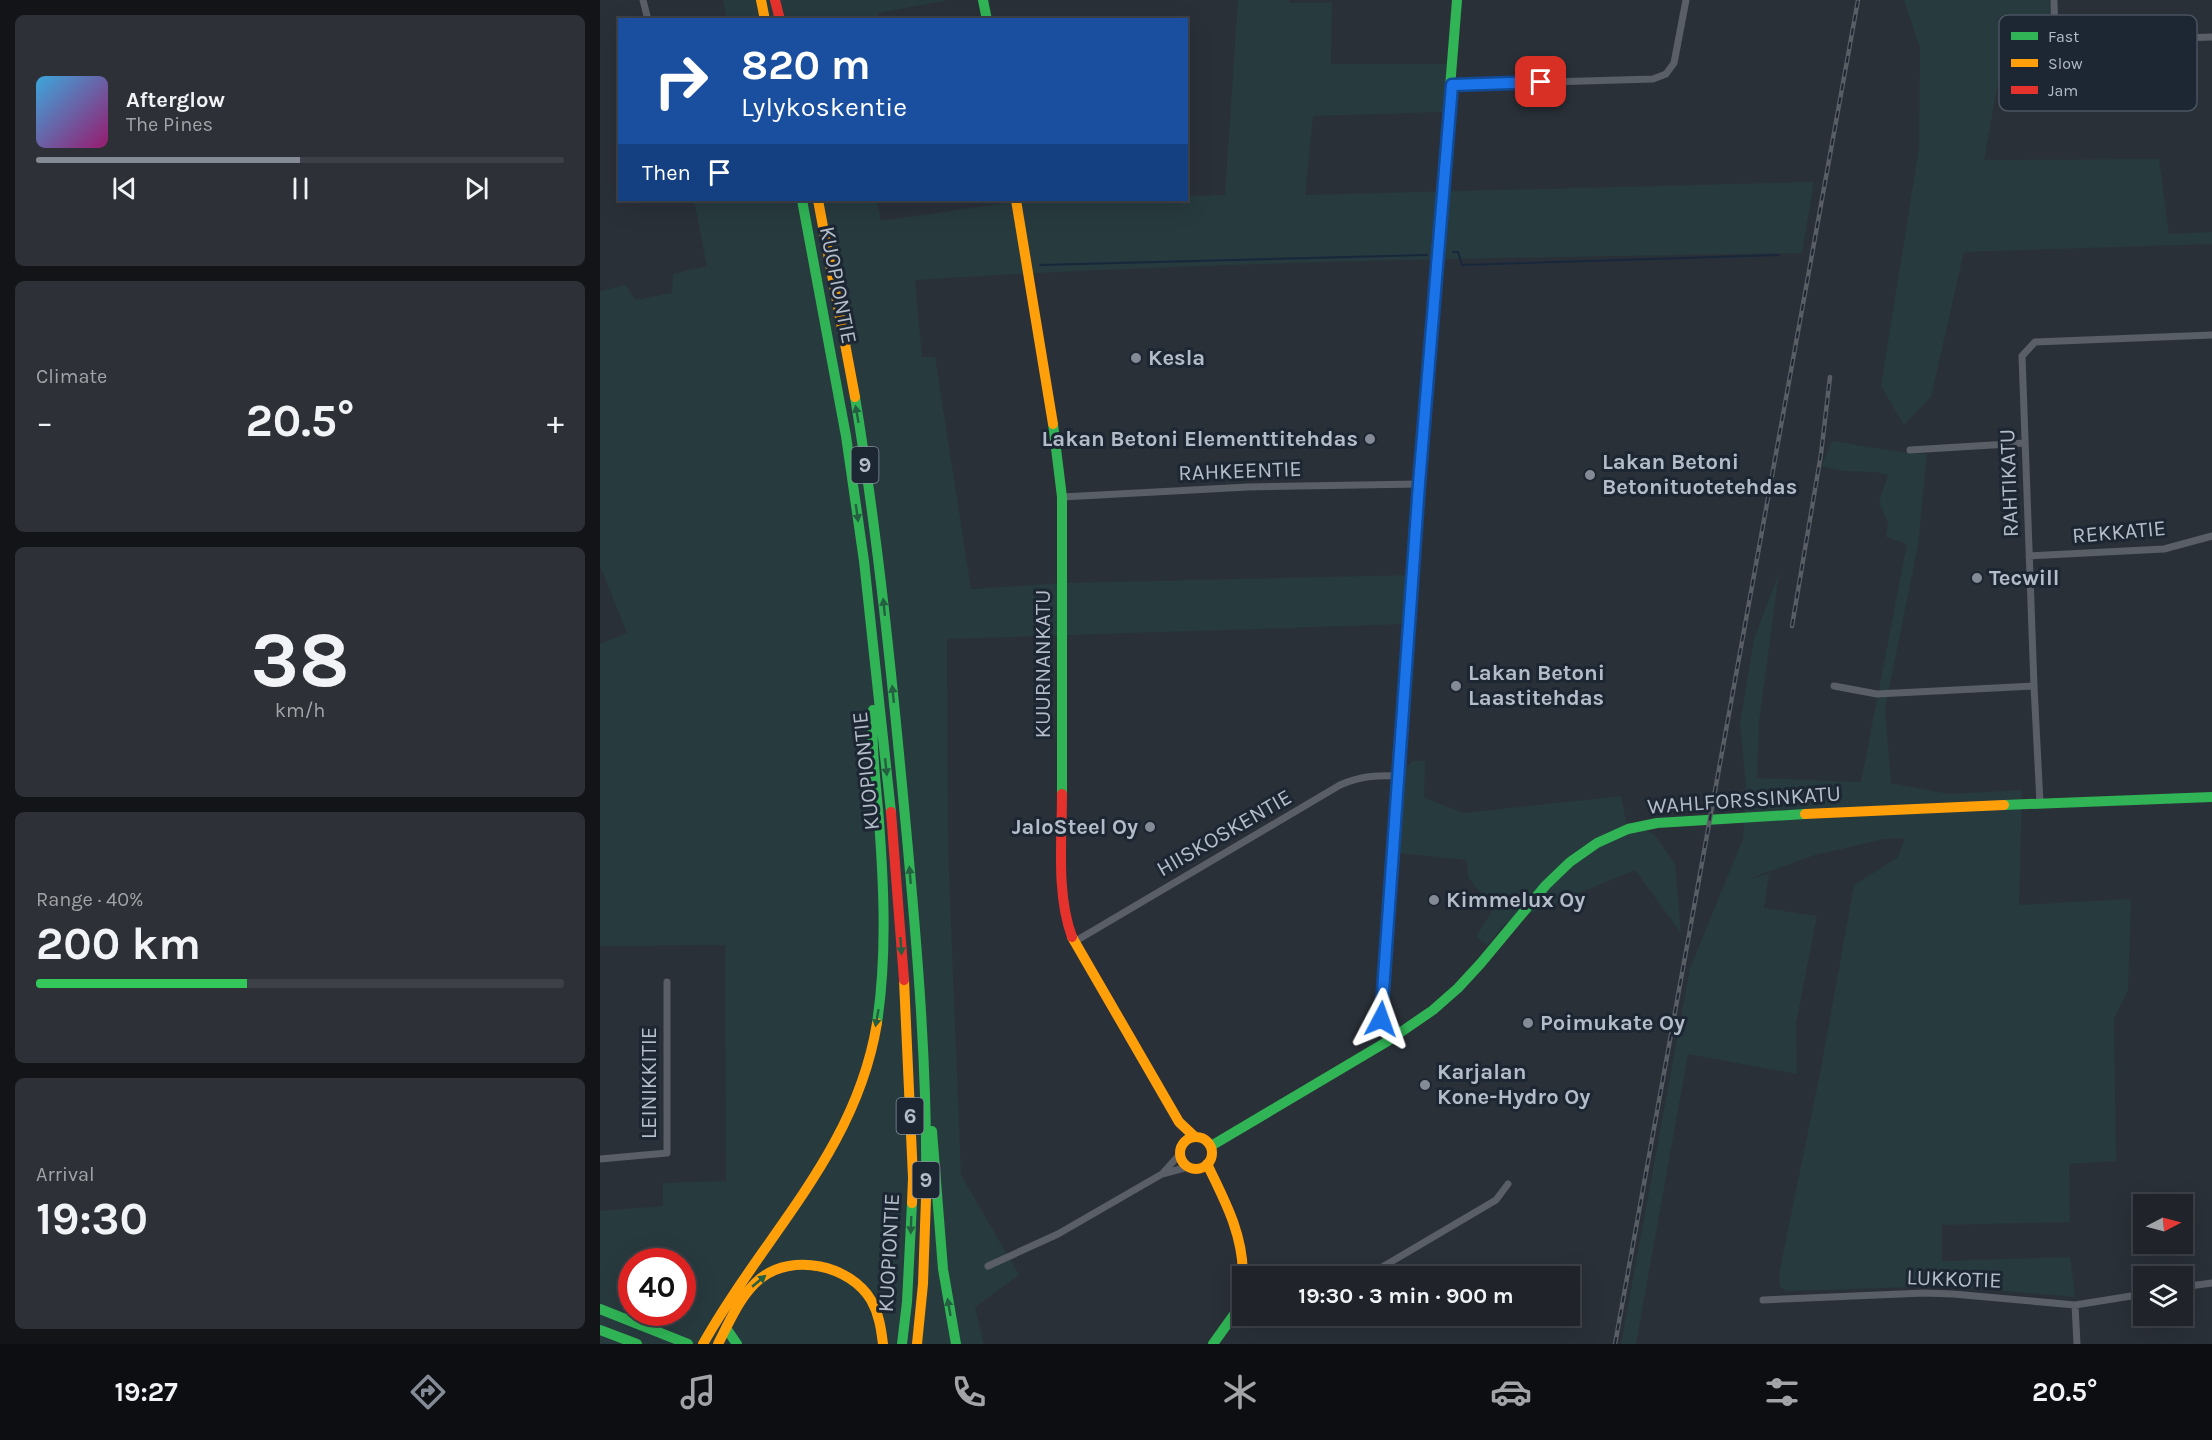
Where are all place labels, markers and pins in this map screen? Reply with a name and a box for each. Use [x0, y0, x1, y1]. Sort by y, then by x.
pin [1515, 56, 1566, 107]
place label: Kesla [1148, 345, 1205, 371]
marker: Kesla [1129, 351, 1143, 365]
place label: Lakan Betoni Elementtitehdas [1041, 426, 1358, 452]
marker: Lakan Betoni Elementtitehdas [1363, 432, 1377, 446]
place label: Lakan Betoni Betonituotetehdas [1602, 449, 1797, 500]
marker: Lakan Betoni Betonituotetehdas [1583, 468, 1597, 482]
place label: Tecwill [1989, 565, 2059, 591]
marker: Tecwill [1970, 571, 1984, 585]
place label: Lakan Betoni Laastitehdas [1468, 660, 1605, 711]
marker: Lakan Betoni Laastitehdas [1449, 679, 1463, 693]
place label: JaloSteel Oy [1012, 814, 1138, 840]
marker: JaloSteel Oy [1143, 820, 1157, 834]
place label: Kimmelux Oy [1446, 887, 1585, 913]
marker: Kimmelux Oy [1427, 893, 1441, 907]
place label: Poimukate Oy [1540, 1010, 1685, 1036]
marker: Poimukate Oy [1521, 1016, 1535, 1030]
place label: Karjalan Kone-Hydro Oy [1437, 1059, 1590, 1110]
marker: Karjalan Kone-Hydro Oy [1418, 1078, 1432, 1092]

